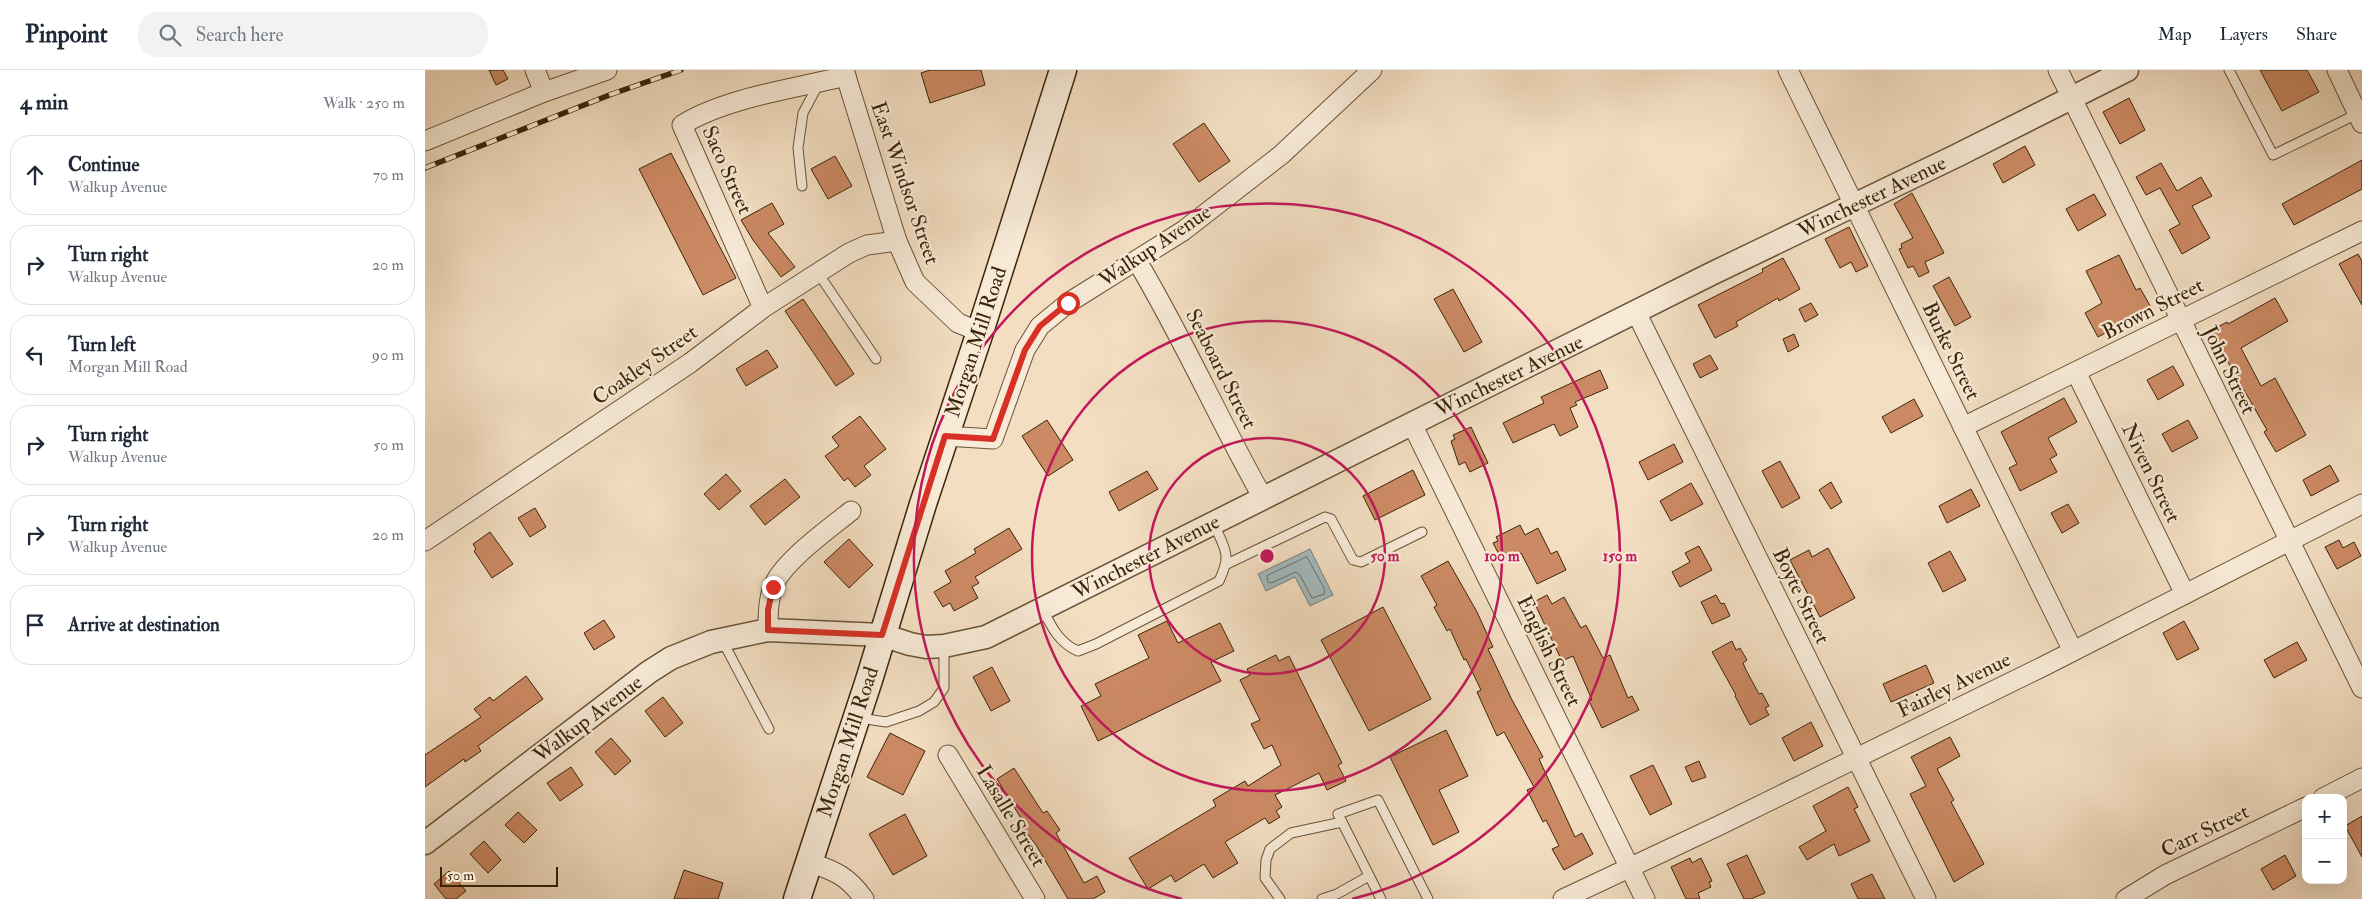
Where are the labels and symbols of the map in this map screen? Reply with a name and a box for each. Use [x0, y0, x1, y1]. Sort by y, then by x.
street label: East Windsor Street [864, 98, 946, 268]
street label: Saco Street [696, 122, 758, 219]
street label: Winchester Avenue [1792, 149, 1951, 245]
street label: Walkup Avenue [1093, 198, 1217, 294]
street label: Morgan Mill Road [939, 263, 1013, 421]
street label: Brown Street [2098, 272, 2208, 346]
route start [1057, 292, 1080, 315]
street label: Burke Street [1916, 297, 1986, 405]
street label: Seaboard Street [1179, 304, 1263, 434]
street label: Coakley Street [587, 319, 703, 411]
street label: John Street [2196, 320, 2262, 419]
street label: Winchester Avenue [1429, 328, 1588, 424]
street label: Niven Street [2115, 419, 2187, 527]
street label: Winchester Avenue [1067, 508, 1224, 606]
street label: Boyte Street [1766, 544, 1836, 649]
centre of rings [1258, 547, 1276, 565]
text: 50 m [1371, 547, 1400, 566]
text: 100 m [1484, 547, 1520, 566]
text: 150 m [1603, 547, 1637, 566]
route end [762, 576, 785, 599]
street label: English Street [1510, 591, 1588, 711]
street label: Fairley Avenue [1893, 646, 2015, 724]
street label: Morgan Mill Road [811, 663, 885, 821]
street label: Walkup Avenue [527, 669, 648, 770]
street label: Lasalle Street [970, 760, 1052, 872]
street label: Carr Street [2157, 798, 2254, 864]
scale bar [440, 864, 557, 887]

